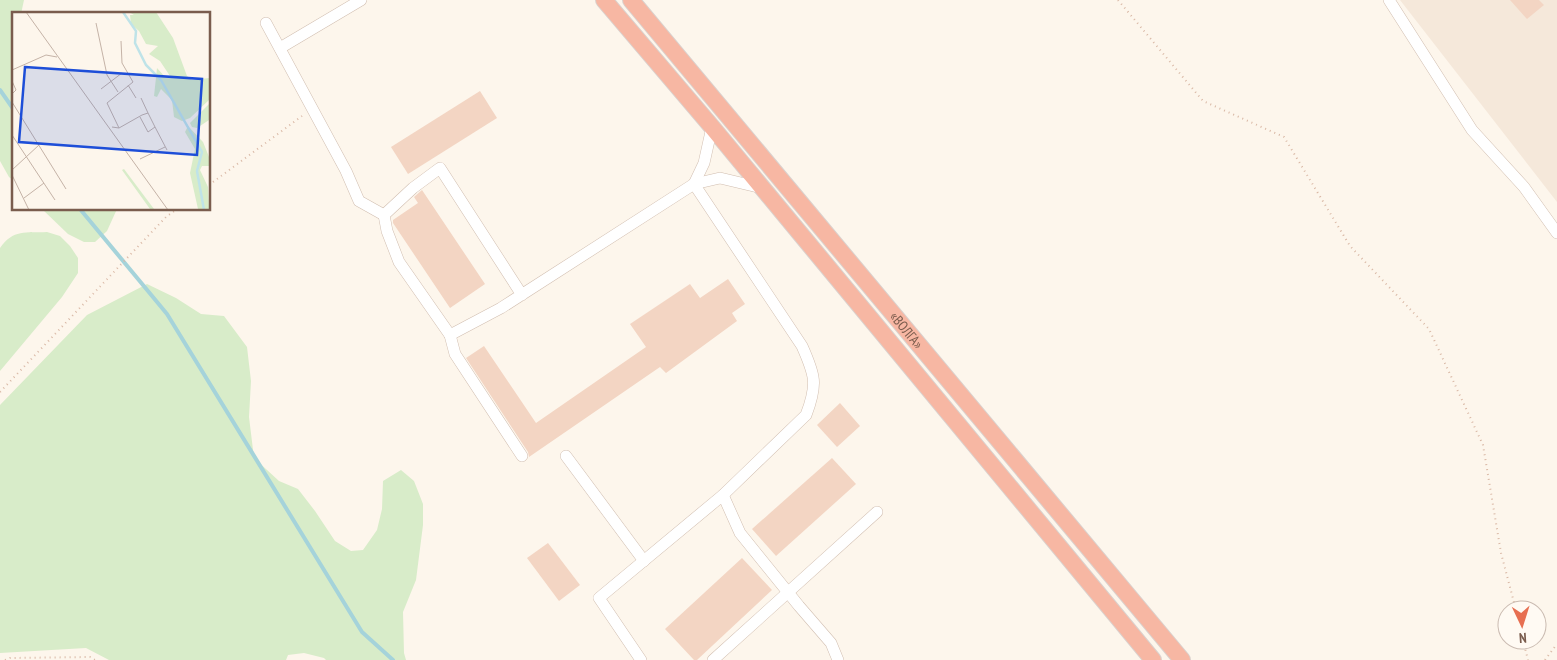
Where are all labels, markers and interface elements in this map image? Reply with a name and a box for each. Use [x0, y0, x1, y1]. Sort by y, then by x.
inset map [12, 12, 210, 210]
street label: «ВОЛГА» [886, 308, 927, 352]
north arrow [1497, 600, 1547, 650]
text: N [1519, 629, 1527, 647]

